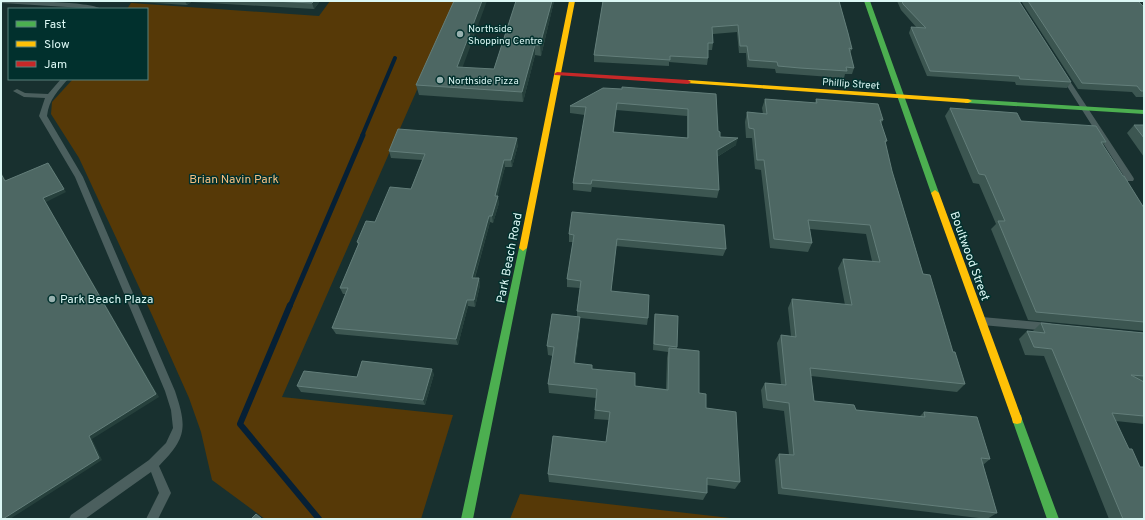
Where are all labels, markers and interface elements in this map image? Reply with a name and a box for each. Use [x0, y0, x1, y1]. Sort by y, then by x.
legend [8, 8, 148, 80]
text: Fast [44, 17, 66, 33]
place label: Northside Shopping Centre [468, 23, 543, 48]
marker: Northside Shopping Centre [455, 29, 465, 39]
text: Slow [44, 37, 70, 53]
text: Jam [44, 57, 67, 73]
marker: Northside Pizza [435, 75, 445, 85]
place label: Northside Pizza [448, 75, 519, 88]
street label: Phillip Street [822, 76, 880, 93]
park label: Brian Navin Park [189, 172, 279, 188]
street label: Boultwood Street [946, 210, 993, 303]
street label: Park Beach Road [493, 212, 527, 305]
place label: Park Beach Plaza [60, 292, 153, 308]
marker: Park Beach Plaza [47, 294, 57, 304]

